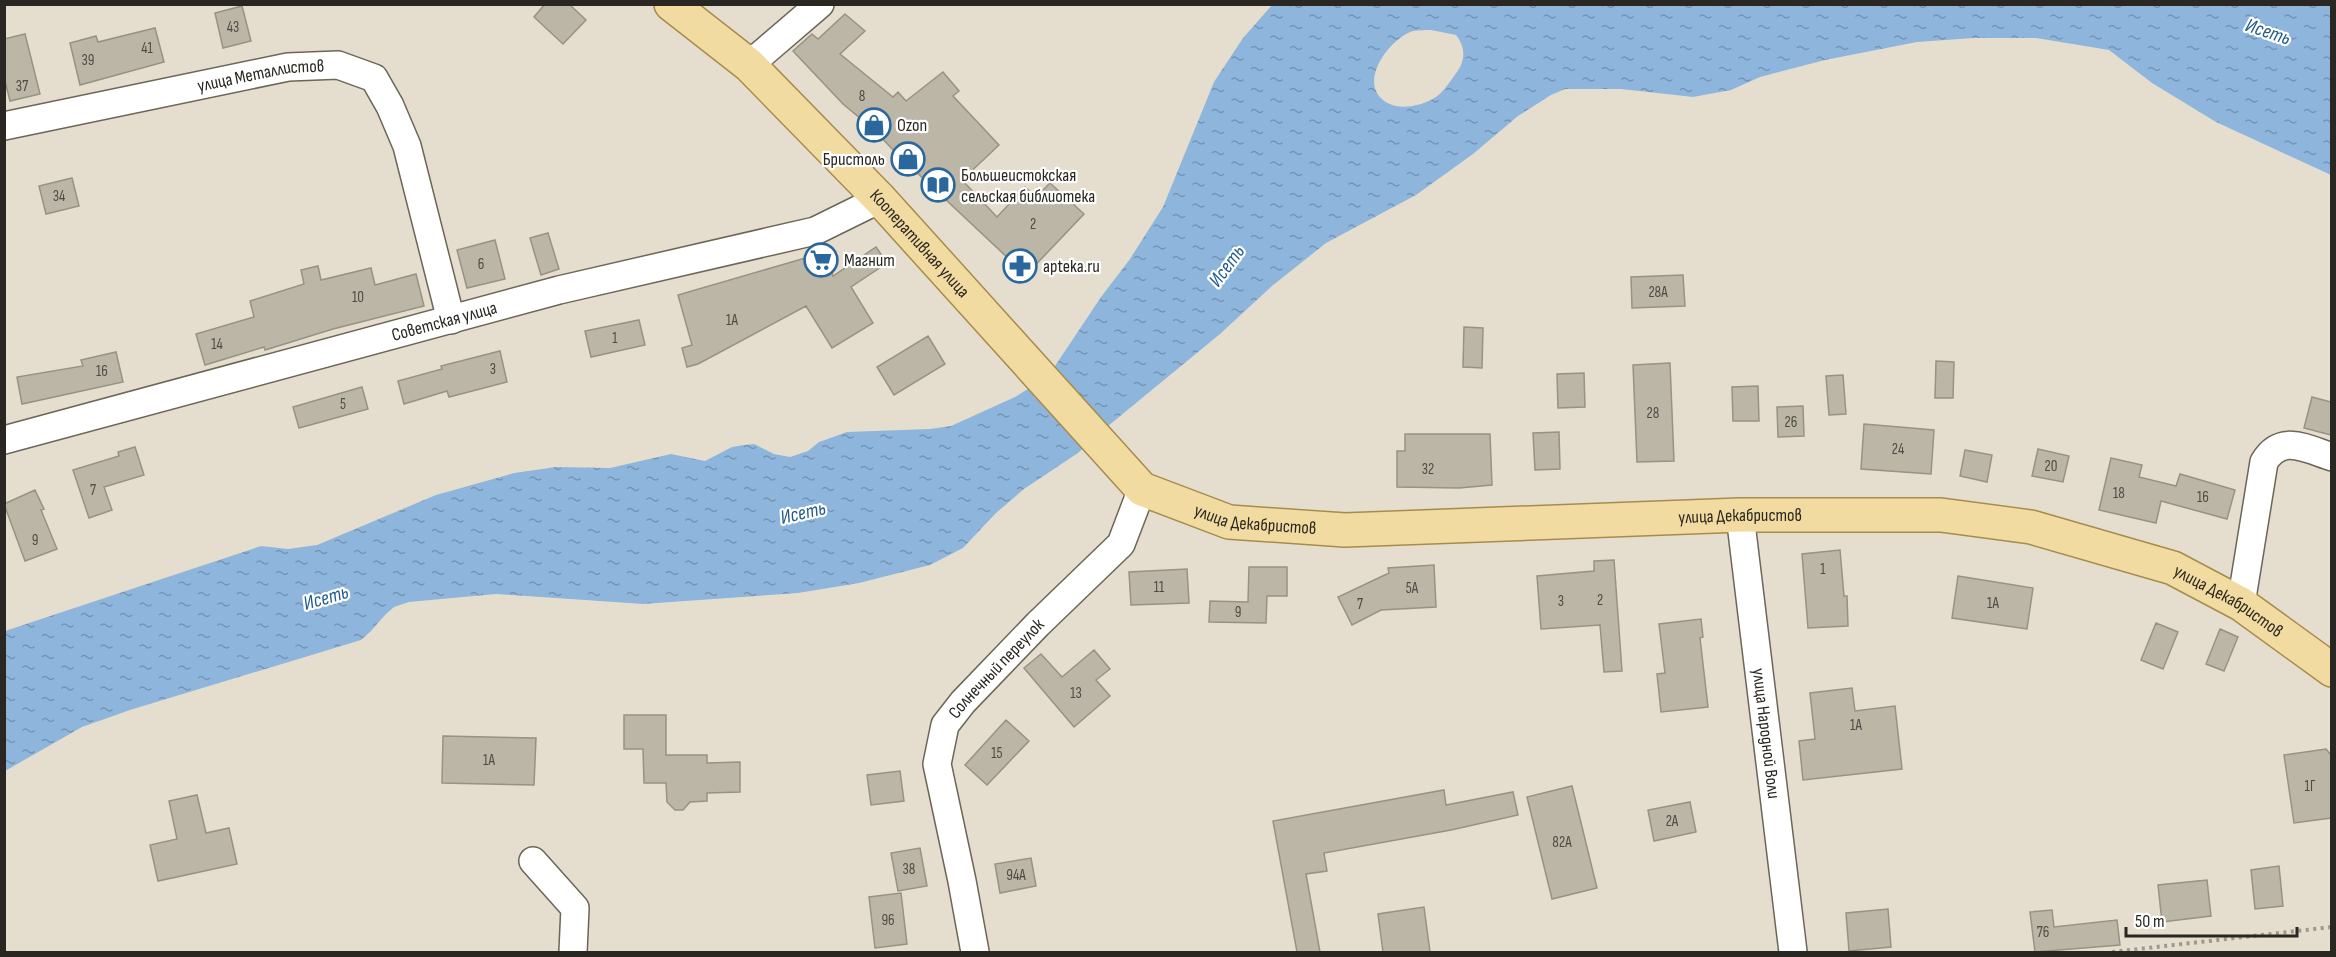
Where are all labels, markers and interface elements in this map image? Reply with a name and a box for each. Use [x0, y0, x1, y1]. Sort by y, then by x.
water label: Исеть [2242, 13, 2294, 51]
house number: 43 [227, 18, 239, 37]
house number: 41 [141, 39, 154, 58]
house number: 39 [82, 51, 94, 70]
street label: улица Металлистов [195, 55, 325, 96]
house number: 37 [16, 77, 28, 96]
house number: 8 [859, 87, 865, 106]
shop icon: Ozon [856, 107, 892, 143]
place label: Ozon [897, 115, 927, 136]
shop icon: Бристоль [890, 141, 926, 177]
place label: Бристоль [823, 149, 885, 170]
place label: Большеистокская сельская библиотека [961, 165, 1095, 207]
library icon: Большеистокская сельская библиотека [920, 167, 956, 203]
street label: Кооперативная улица [866, 185, 974, 302]
house number: 34 [53, 187, 65, 206]
house number: 2 [1030, 215, 1036, 234]
water label: Исеть [1204, 240, 1250, 292]
supermarket icon: Магнит [803, 242, 839, 278]
pharmacy icon: apteka.ru [1002, 248, 1038, 284]
place label: Магнит [844, 250, 895, 271]
house number: 6 [478, 255, 484, 274]
place label: apteka.ru [1043, 256, 1100, 277]
house number: 28А [1648, 283, 1668, 302]
house number: 10 [352, 288, 364, 307]
street label: Советская улица [389, 297, 499, 345]
house number: 1А [726, 311, 739, 330]
house number: 1 [612, 329, 618, 348]
house number: 14 [211, 335, 223, 354]
house number: 3 [490, 360, 496, 379]
house number: 16 [96, 362, 108, 381]
house number: 5 [340, 395, 346, 414]
house number: 28 [1647, 404, 1659, 423]
house number: 26 [1785, 413, 1797, 432]
house number: 24 [1892, 440, 1904, 459]
house number: 20 [2045, 457, 2057, 476]
house number: 32 [1422, 460, 1434, 479]
house number: 7 [90, 481, 96, 500]
house number: 18 [2113, 484, 2125, 503]
house number: 16 [2197, 488, 2209, 507]
water label: Исеть [778, 496, 828, 530]
street label: улица Декабристов [1191, 499, 1317, 539]
street label: улица Декабристов [1678, 505, 1802, 528]
house number: 9 [32, 531, 38, 550]
house number: 1 [1820, 560, 1826, 579]
street label: улица Декабристов [2170, 560, 2287, 642]
house number: 11 [1154, 578, 1165, 597]
house number: 5А [1406, 579, 1419, 598]
water label: Исеть [301, 580, 352, 616]
house number: 2 [1597, 591, 1603, 610]
house number: 3 [1558, 592, 1564, 611]
house number: 1А [1987, 594, 2000, 613]
house number: 7 [1357, 595, 1363, 614]
house number: 9 [1235, 603, 1241, 622]
street label: Солнечный переулок [944, 614, 1048, 722]
street label: улица Народной Воли [1748, 667, 1785, 800]
house number: 13 [1070, 684, 1082, 703]
house number: 1А [1850, 716, 1863, 735]
house number: 15 [991, 744, 1003, 763]
house number: 1А [483, 751, 496, 770]
house number: 1Г [2305, 777, 2316, 796]
house number: 2А [1666, 812, 1679, 831]
house number: 82А [1552, 833, 1572, 852]
house number: 38 [903, 860, 915, 879]
house number: 94А [1006, 866, 1026, 885]
scale bar [2126, 900, 2297, 938]
house number: 96 [881, 911, 895, 930]
text: 50 m [2135, 911, 2165, 932]
house number: 76 [2037, 923, 2049, 942]

